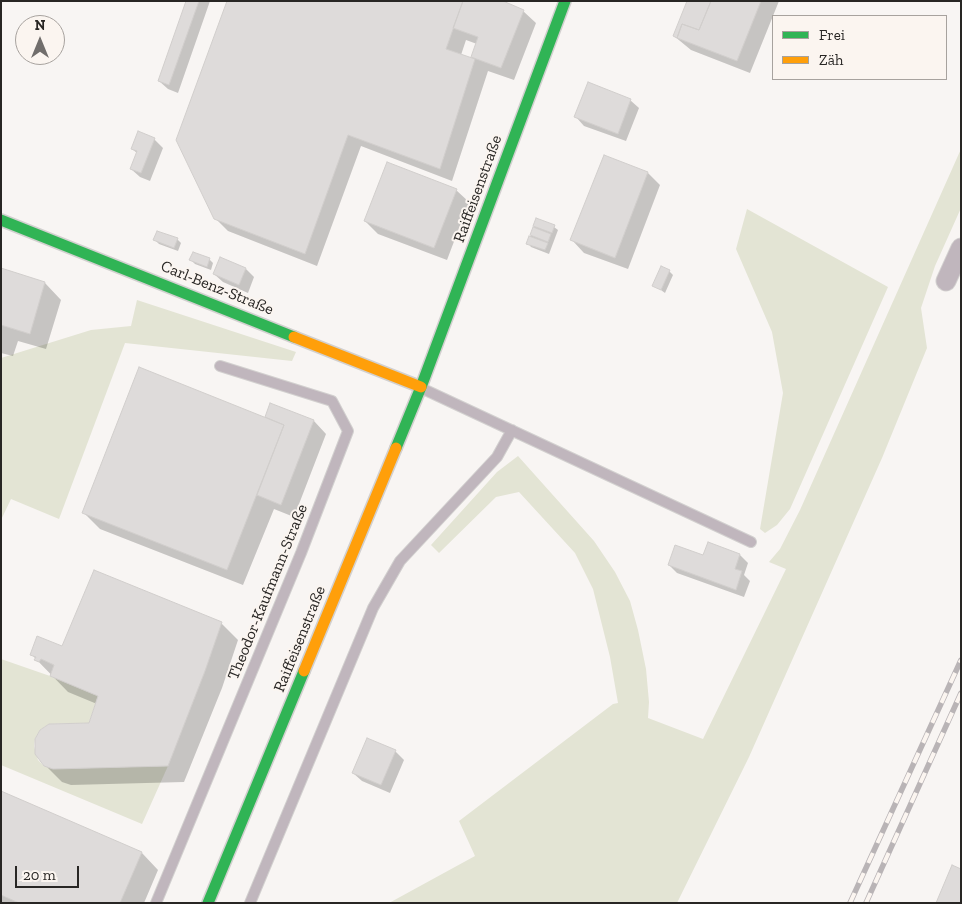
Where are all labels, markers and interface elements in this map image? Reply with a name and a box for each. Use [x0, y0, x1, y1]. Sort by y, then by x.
north arrow [15, 15, 65, 65]
legend [772, 15, 947, 80]
text: N [35, 17, 45, 34]
text: Frei [819, 26, 845, 44]
text: Zäh [819, 51, 843, 69]
street label: Raiffeisenstraße [450, 133, 506, 245]
street label: Carl-Benz-Straße [158, 257, 276, 319]
street label: Theodor-Kaufmann-Straße [224, 501, 312, 683]
street label: Raiffeisenstraße [270, 583, 330, 695]
scale bar [18, 856, 81, 888]
text: 20 m [23, 866, 56, 884]

